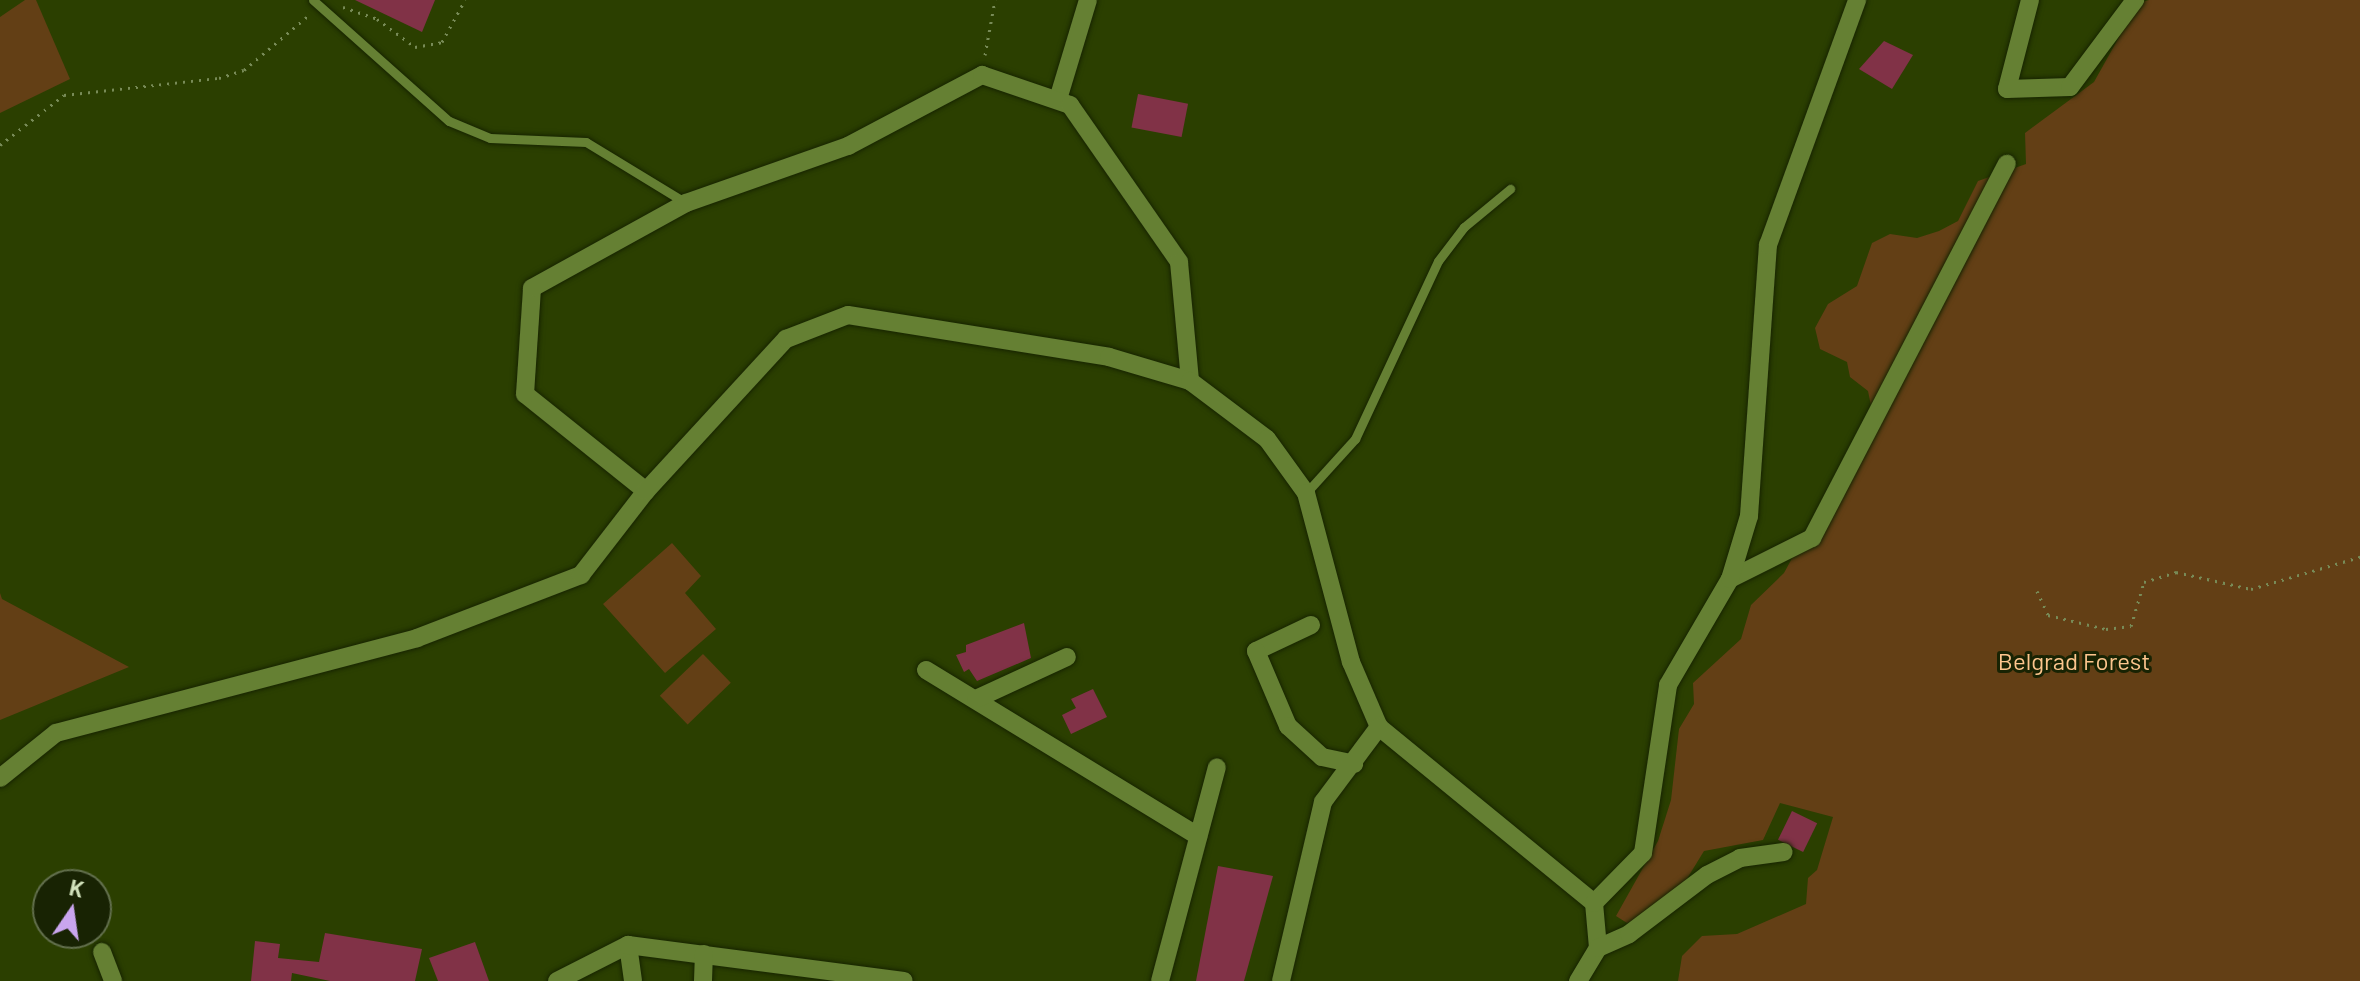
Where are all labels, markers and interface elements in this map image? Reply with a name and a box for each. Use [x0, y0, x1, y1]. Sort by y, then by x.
park label: Belgrad Forest [1998, 647, 2150, 675]
north arrow [32, 869, 112, 949]
text: K [67, 873, 87, 902]

